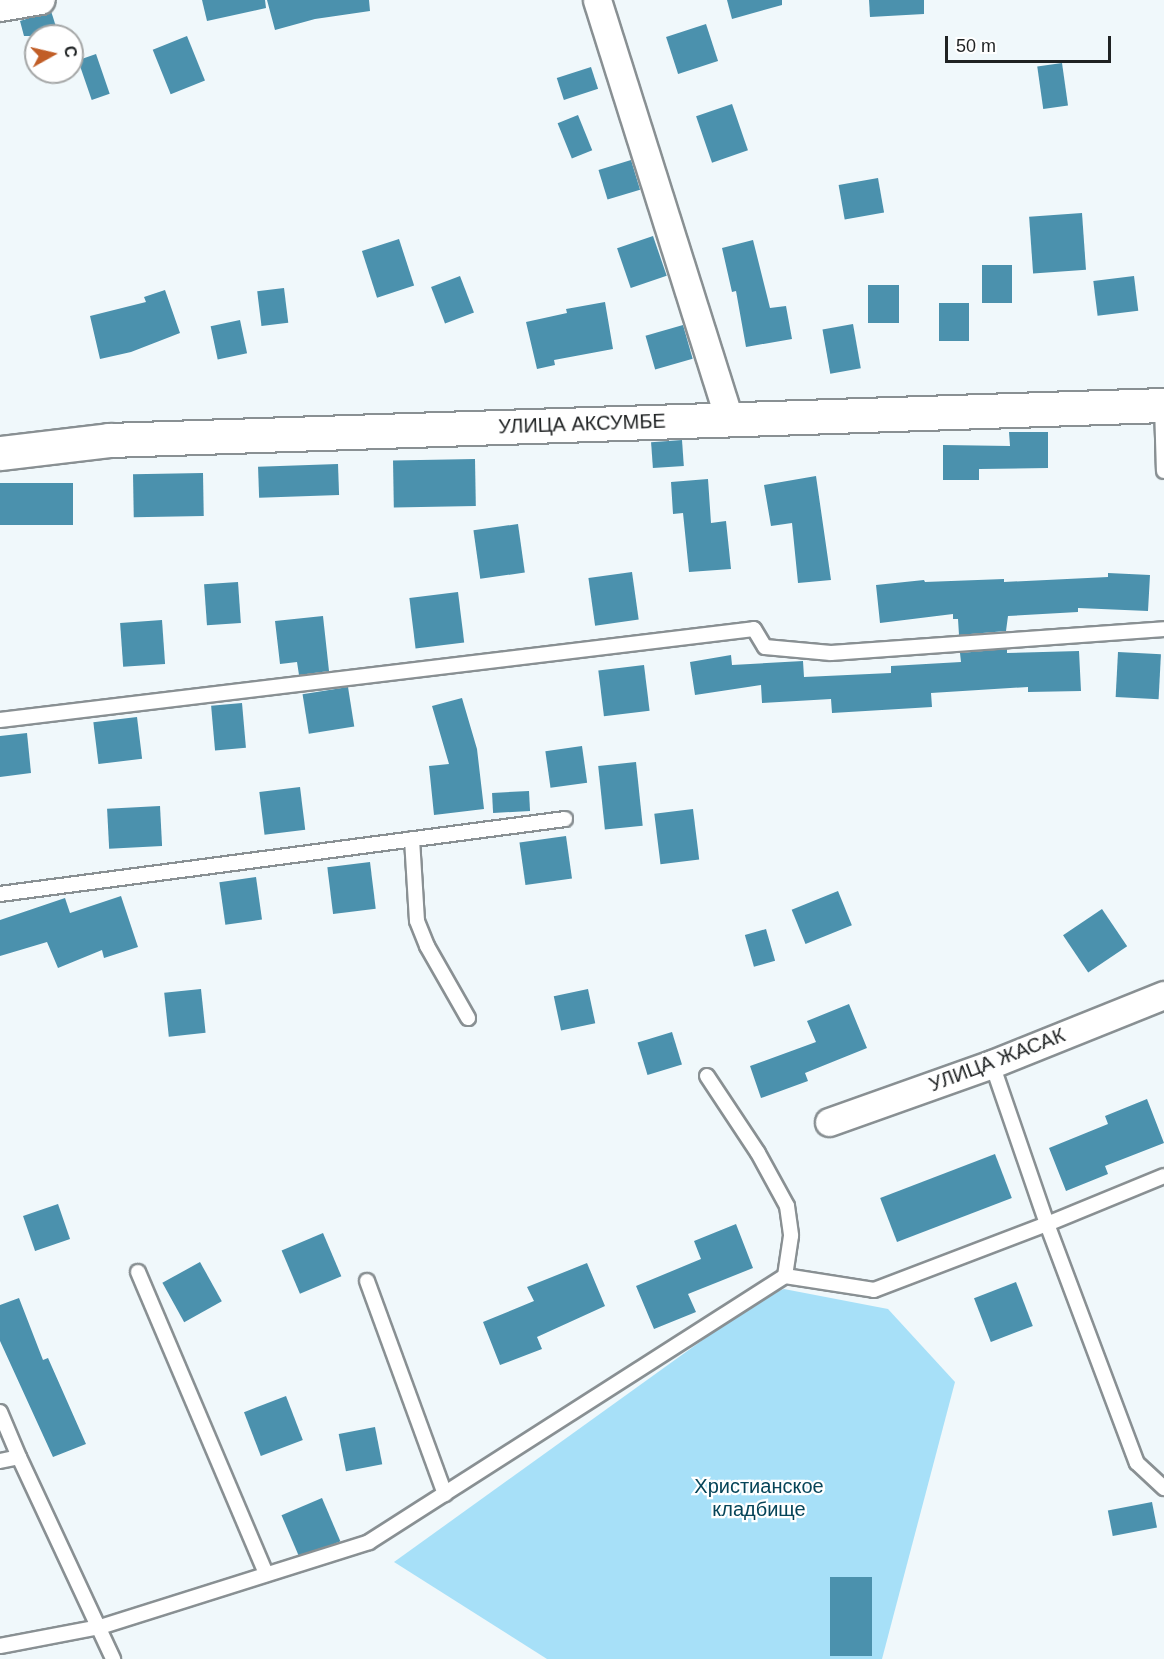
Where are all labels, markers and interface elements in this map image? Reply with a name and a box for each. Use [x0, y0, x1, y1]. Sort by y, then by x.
north arrow [24, 24, 84, 84]
scale bar [948, 24, 1114, 62]
text: 50 m [956, 36, 996, 56]
text: С [61, 45, 80, 59]
street label: УЛИЦА АКСУМБЕ [498, 409, 666, 439]
street label: УЛИЦА ЖАСАК [926, 1023, 1068, 1097]
park label: Христианское кладбище [694, 1474, 824, 1521]

